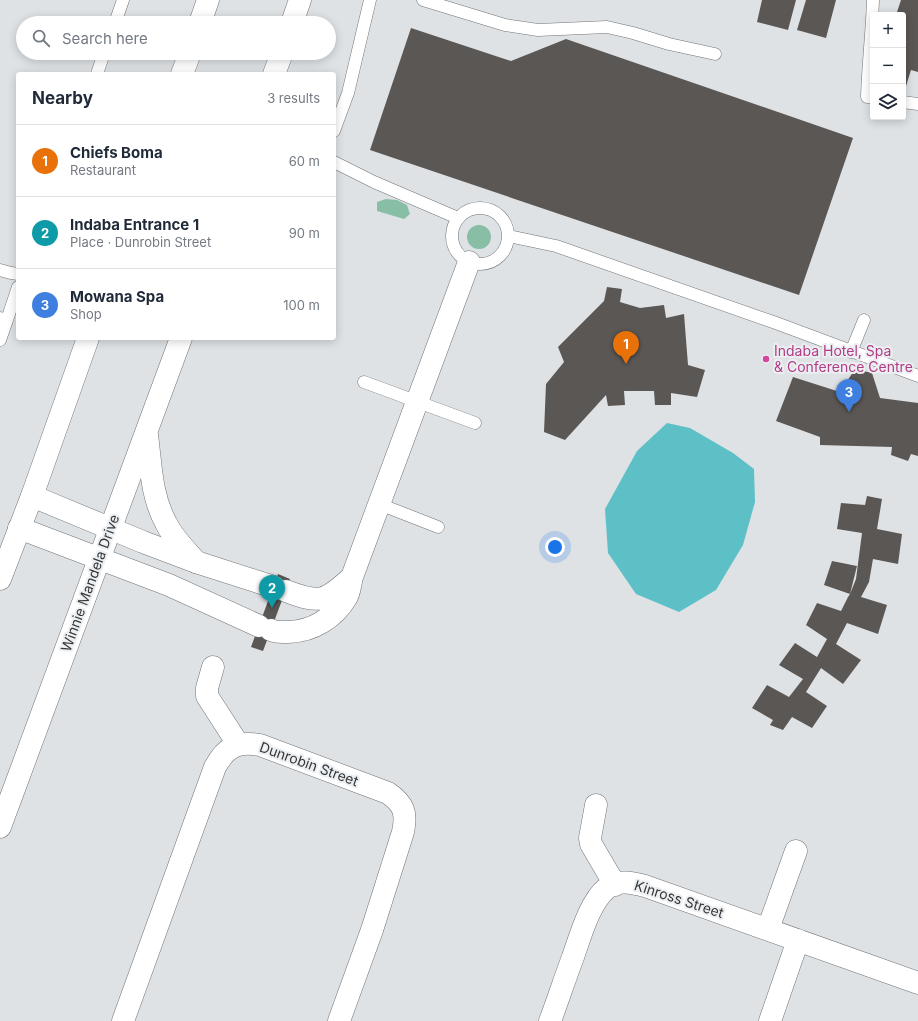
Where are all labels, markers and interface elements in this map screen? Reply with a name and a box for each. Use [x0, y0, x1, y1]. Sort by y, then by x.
map controls [870, 12, 906, 120]
button: + [870, 12, 906, 48]
search box [16, 16, 336, 60]
icon: search [30, 27, 52, 49]
text: Search here [62, 29, 148, 48]
button: − [870, 48, 906, 84]
button: layers [870, 84, 906, 120]
text: Nearby [32, 88, 93, 108]
text: 3 results [267, 90, 320, 106]
text: Chiefs Boma [70, 143, 163, 162]
text: 1 [42, 153, 48, 169]
text: 60 m [289, 153, 320, 169]
text: Restaurant [70, 162, 136, 178]
text: Indaba Entrance 1 [70, 215, 199, 234]
text: 2 [41, 225, 49, 241]
text: 90 m [289, 225, 320, 241]
text: Place · Dunrobin Street [70, 234, 211, 250]
text: Mowana Spa [70, 287, 164, 306]
text: 3 [41, 297, 49, 313]
text: 100 m [283, 297, 320, 313]
text: Shop [70, 306, 102, 322]
pin: 1 [613, 331, 639, 364]
place label: Indaba Hotel, Spa & Conference Centre [774, 342, 913, 375]
marker: Indaba Hotel, Spa & Conference Centre [761, 354, 771, 364]
pin: 3 [836, 379, 862, 412]
street label: Winnie Mandela Drive [57, 512, 122, 654]
your location [545, 537, 565, 557]
pin: 2 [259, 575, 285, 608]
street label: Dunrobin Street [258, 738, 361, 789]
street label: Kinross Street [632, 876, 726, 921]

